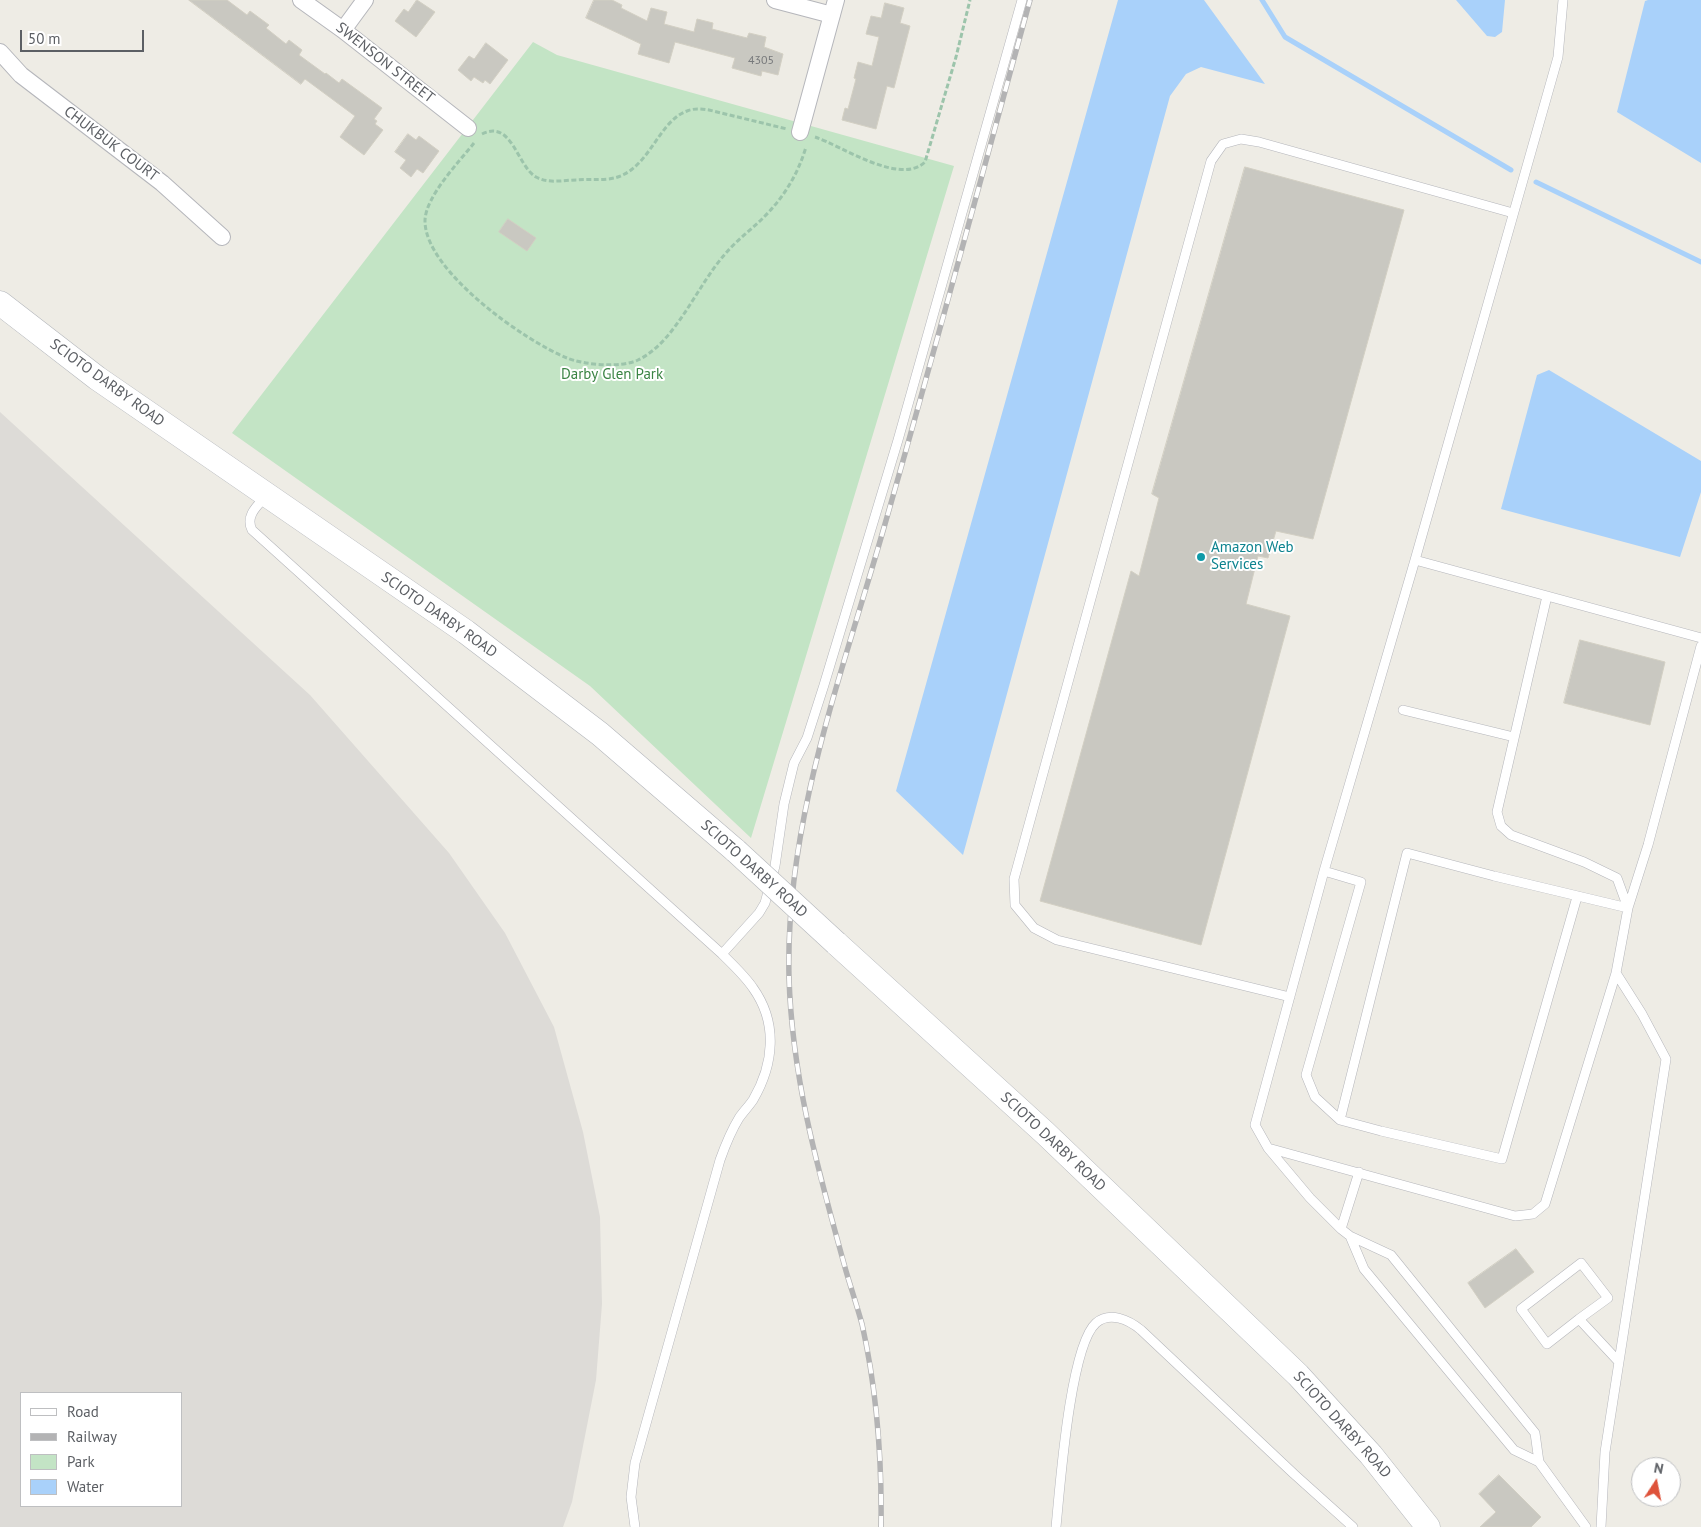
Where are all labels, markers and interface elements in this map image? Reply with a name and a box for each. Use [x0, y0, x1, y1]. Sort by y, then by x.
street label: SWENSON STREET [332, 19, 438, 107]
scale bar [22, 20, 146, 52]
text: 50 m [28, 29, 61, 48]
house number: 4305 [748, 54, 774, 68]
street label: CHUKBUK COURT [60, 103, 162, 185]
street label: SCIOTO DARBY ROAD [46, 335, 168, 431]
park label: Darby Glen Park [561, 366, 663, 384]
place label: Amazon Web Services [1211, 539, 1294, 574]
marker: Amazon Web Services [1195, 551, 1207, 563]
street label: SCIOTO DARBY ROAD [378, 568, 500, 662]
street label: SCIOTO DARBY ROAD [697, 816, 811, 922]
street label: SCIOTO DARBY ROAD [997, 1089, 1109, 1195]
street label: SCIOTO DARBY ROAD [1289, 1368, 1395, 1482]
legend [20, 1392, 182, 1507]
text: Road [67, 1402, 99, 1421]
text: Railway [67, 1427, 117, 1446]
text: Park [67, 1452, 95, 1471]
north arrow [1631, 1457, 1681, 1507]
text: N [1652, 1459, 1665, 1478]
text: Water [67, 1477, 104, 1496]

